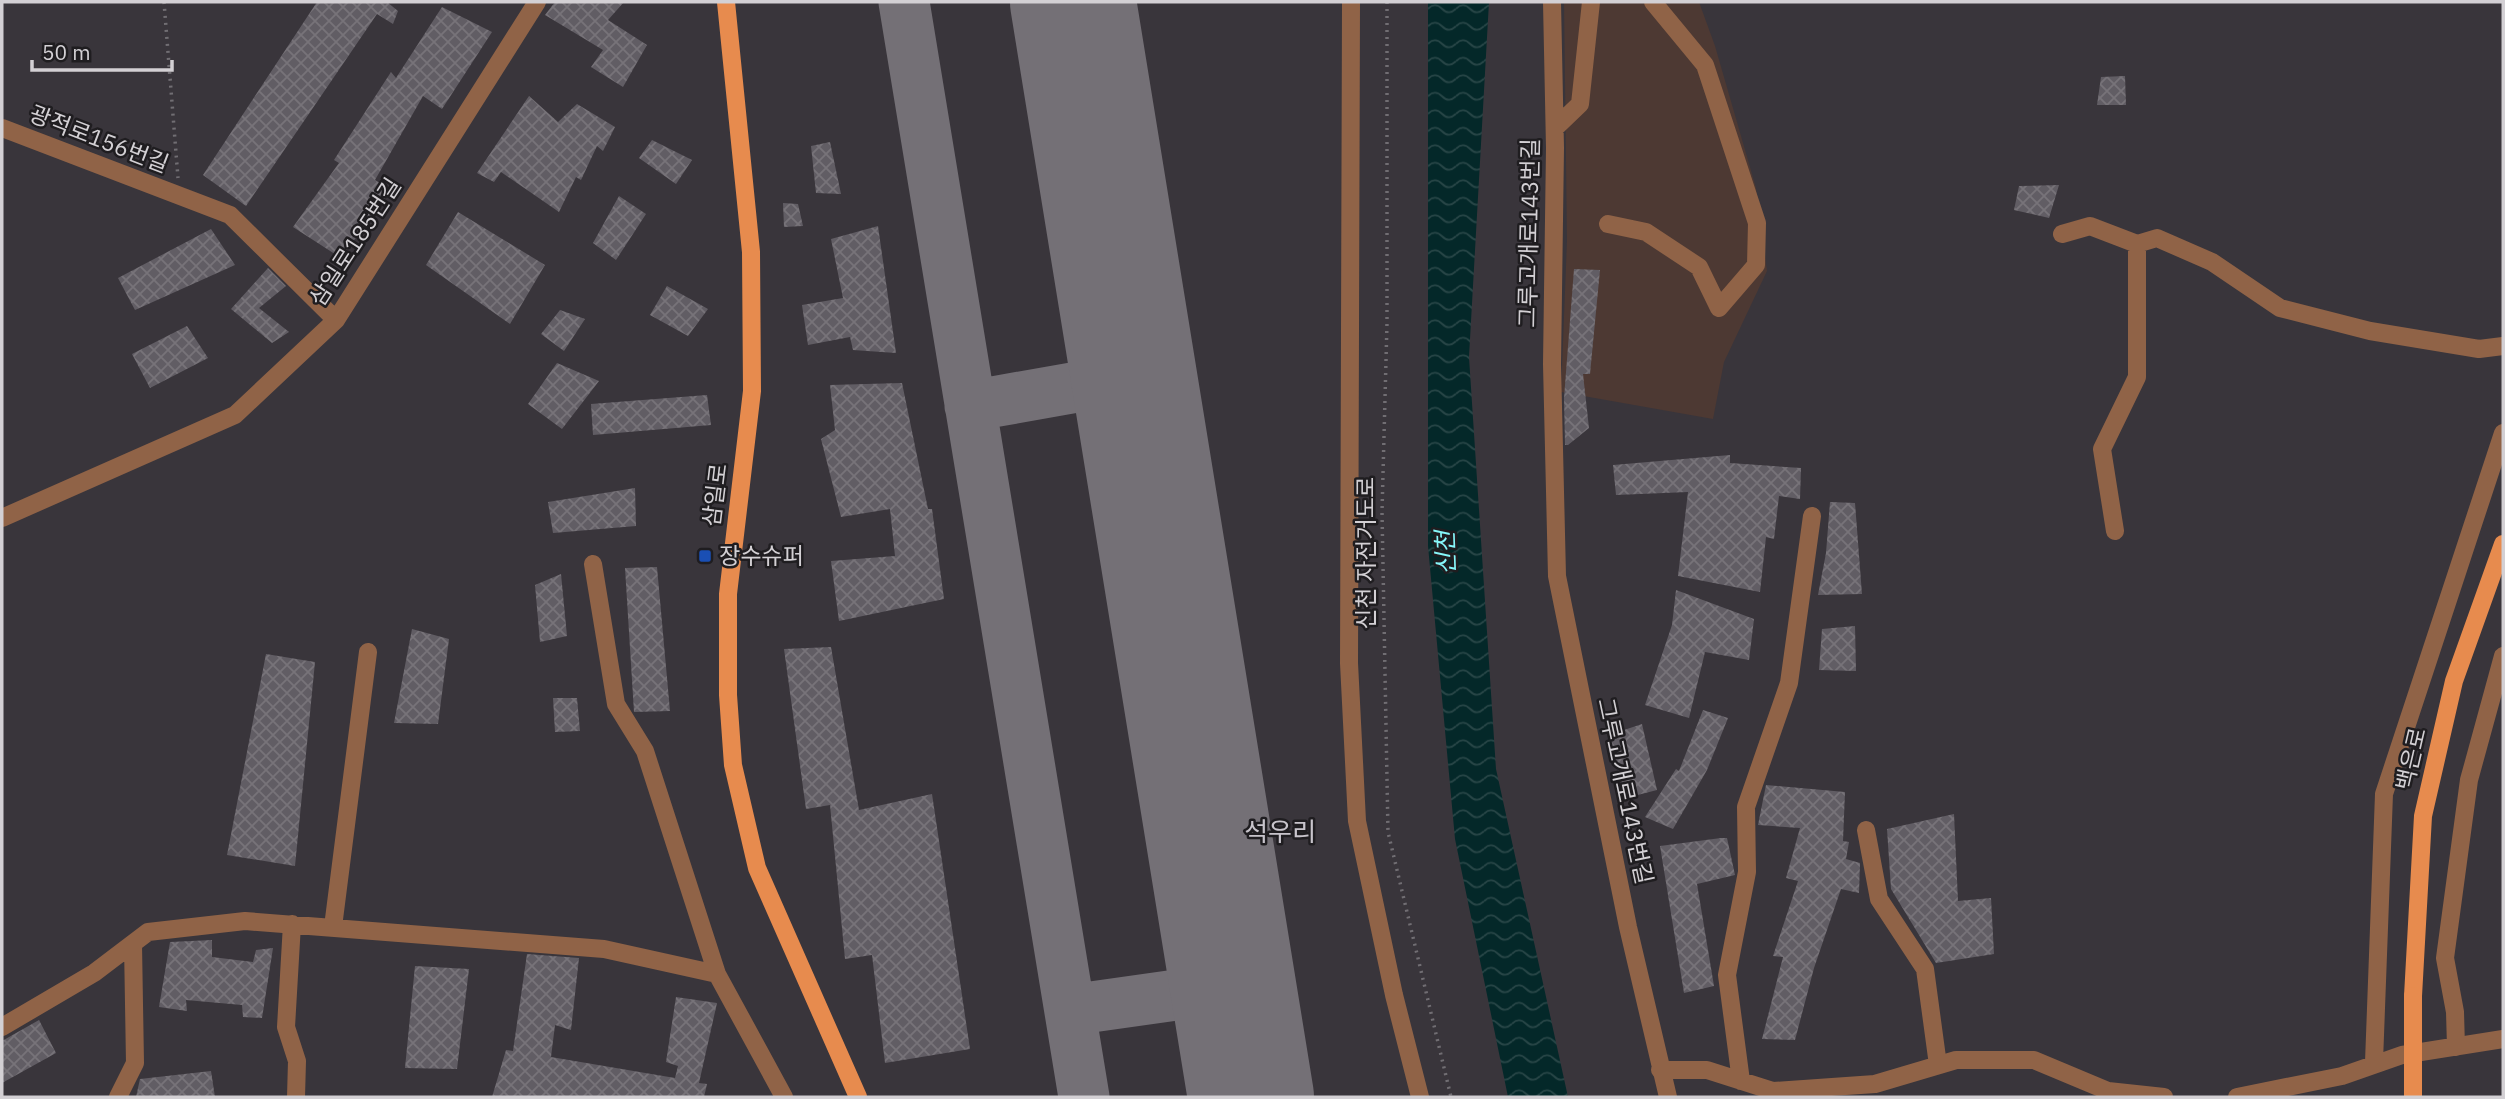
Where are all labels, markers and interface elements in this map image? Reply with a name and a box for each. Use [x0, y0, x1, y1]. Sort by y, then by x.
scale bar [32, 28, 172, 72]
text: 50 m [42, 38, 91, 66]
street label: 광적로156번길 [25, 98, 173, 178]
street label: 그루고개로143번길 [1511, 138, 1545, 328]
street label: 삼일로185번길 [301, 172, 407, 311]
street label: 삼일로 [695, 462, 733, 528]
street label: 신천 자전거도로 [1350, 476, 1380, 630]
water label: 신천 [1428, 527, 1462, 576]
place label: 장수슈퍼 [719, 540, 804, 570]
marker: 장수슈퍼 [697, 548, 713, 564]
street label: 그루고개로143번길 [1592, 695, 1660, 887]
street label: 백은로 [2388, 724, 2432, 793]
district label: 석우리 [1244, 814, 1316, 848]

